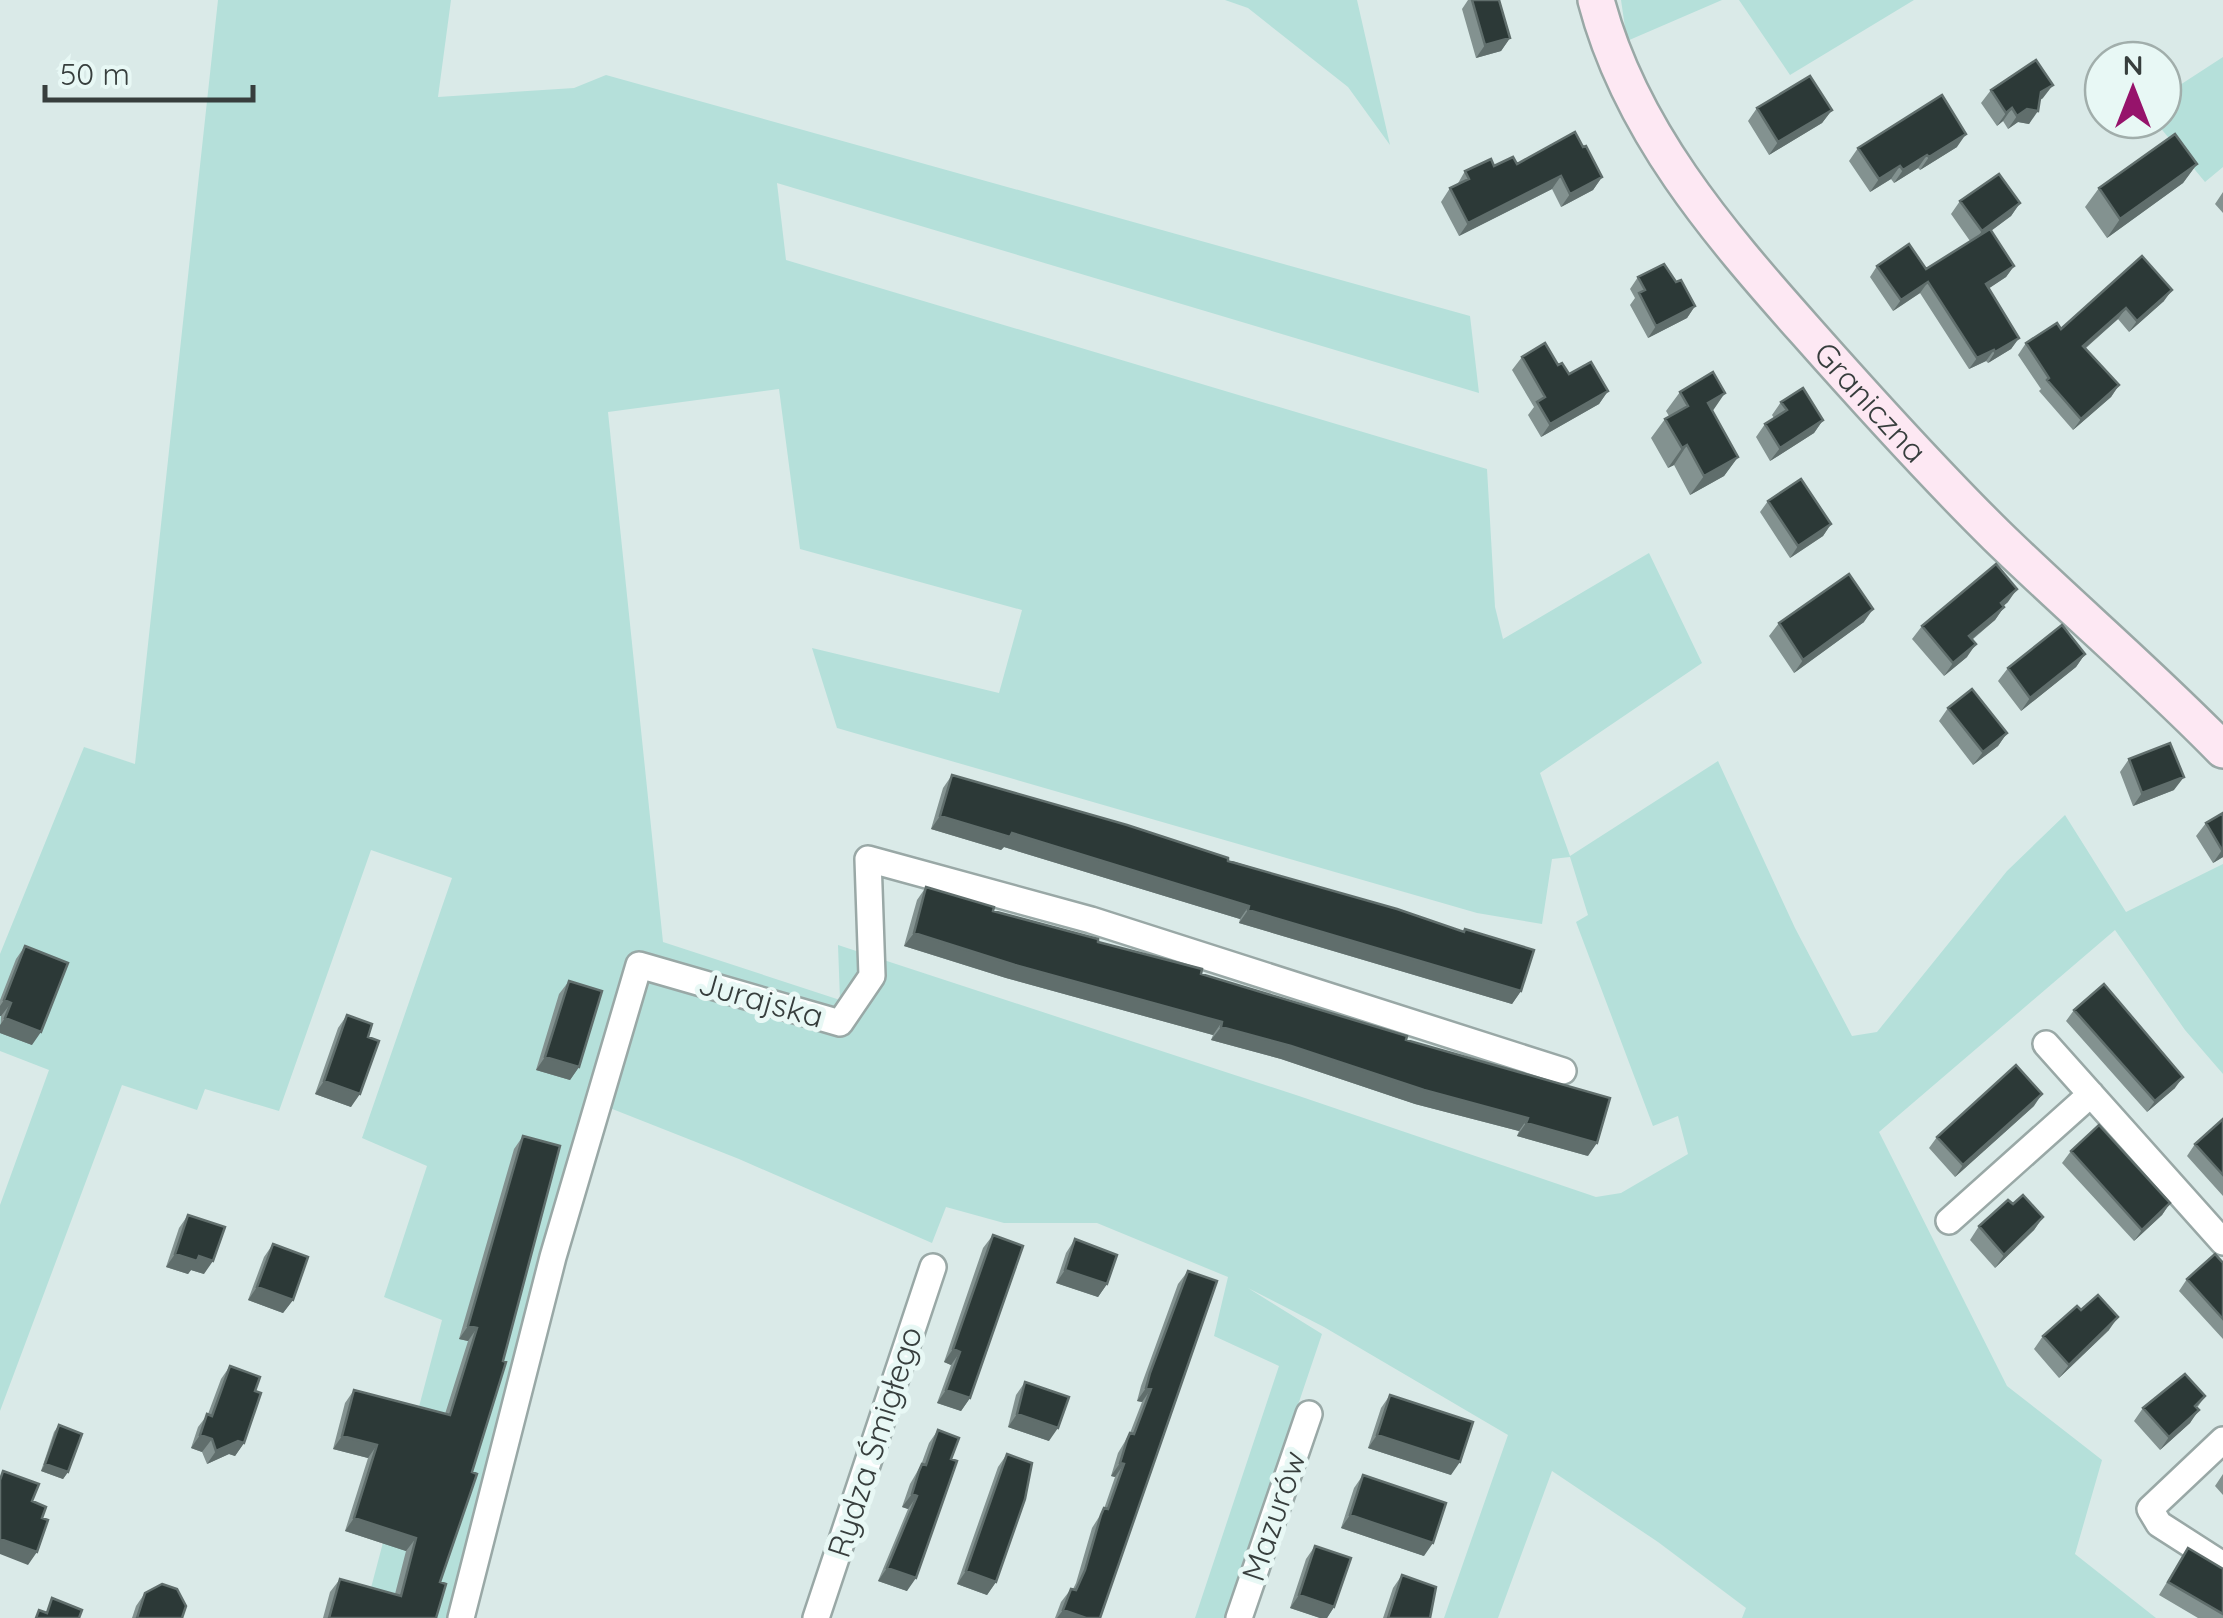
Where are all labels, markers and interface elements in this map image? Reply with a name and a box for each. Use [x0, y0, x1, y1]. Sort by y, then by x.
scale bar [45, 40, 252, 102]
north arrow [2083, 40, 2183, 140]
text: N [2123, 47, 2143, 82]
text: 50 m [60, 55, 130, 93]
street label: Graniczna [1806, 333, 1936, 470]
street label: Jurajska [694, 962, 828, 1036]
street label: Rydza Śmigłego [818, 1321, 930, 1562]
street label: Mazurów [1232, 1445, 1314, 1586]

